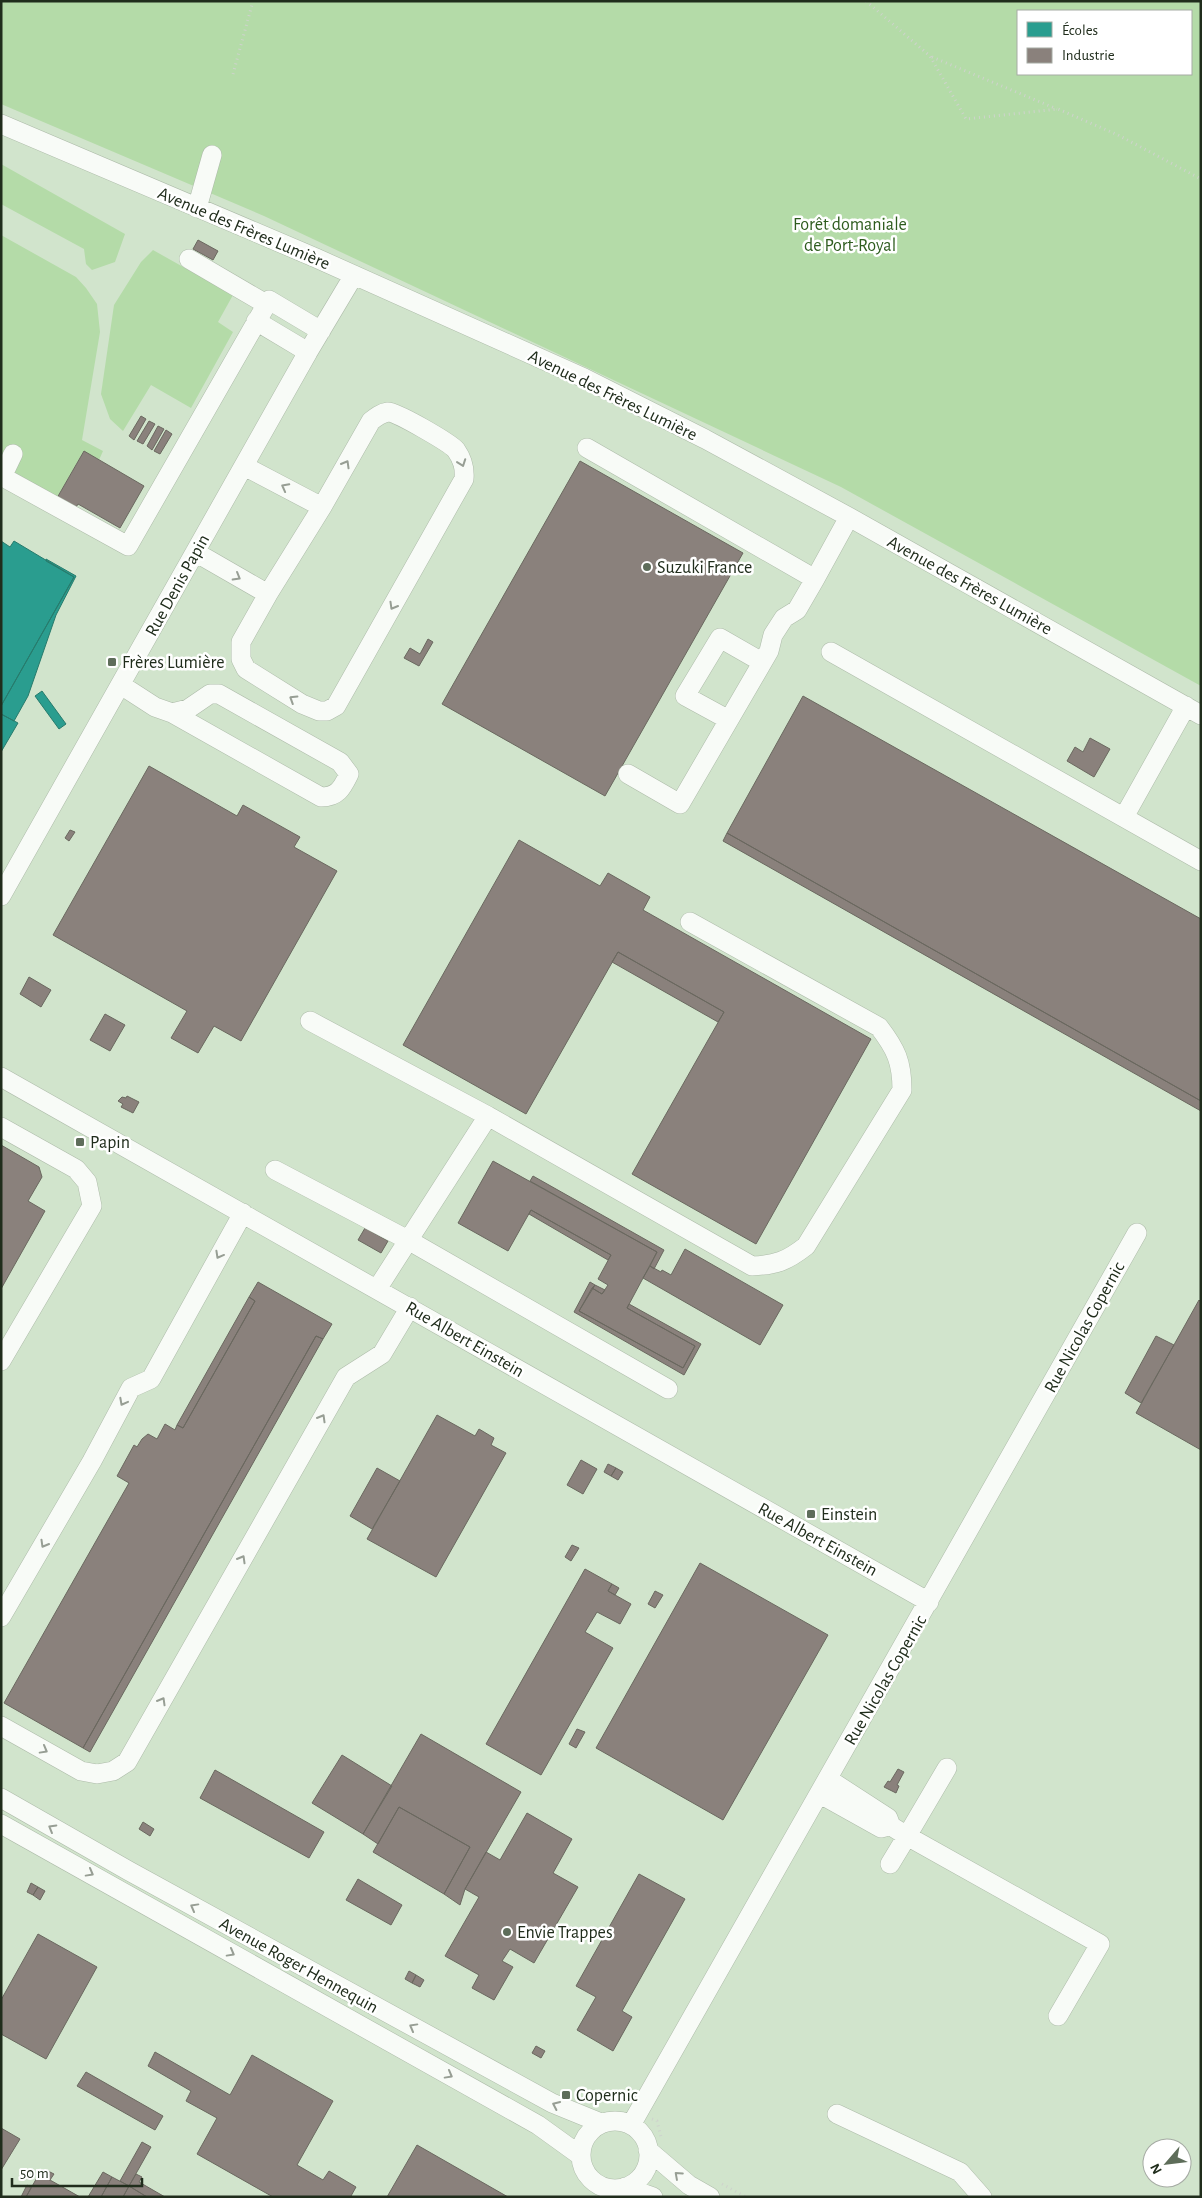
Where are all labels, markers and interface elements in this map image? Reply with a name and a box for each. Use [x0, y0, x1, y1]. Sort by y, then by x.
legend [1017, 10, 1192, 75]
text: Écoles [1062, 21, 1098, 38]
text: Industrie [1062, 48, 1115, 63]
street label: Avenue des Frères Lumière [155, 184, 332, 273]
park label: Forêt domaniale de Port-Royal [793, 216, 907, 255]
street label: Avenue des Frères Lumière [525, 347, 700, 445]
one-way arrow [456, 458, 466, 467]
one-way arrow [340, 461, 350, 470]
one-way arrow [281, 483, 290, 493]
street label: Rue Denis Papin [143, 532, 213, 639]
street label: Avenue des Frères Lumière [884, 533, 1055, 639]
place label: Suzuki France [657, 559, 752, 577]
marker: Suzuki France [641, 561, 653, 573]
one-way arrow [232, 570, 241, 580]
one-way arrow [389, 600, 399, 609]
place label: Frères Lumière [122, 654, 225, 672]
marker: Frères Lumière [106, 656, 118, 668]
one-way arrow [289, 695, 298, 705]
place label: Papin [90, 1134, 130, 1152]
marker: Papin [74, 1136, 86, 1148]
one-way arrow [216, 1250, 226, 1259]
street label: Rue Nicolas Copernic [1041, 1259, 1128, 1396]
street label: Rue Albert Einstein [402, 1299, 527, 1381]
one-way arrow [119, 1397, 129, 1406]
one-way arrow [316, 1414, 326, 1423]
street label: Rue Albert Einstein [755, 1500, 880, 1580]
place label: Einstein [821, 1506, 877, 1524]
marker: Einstein [805, 1508, 817, 1520]
one-way arrow [40, 1538, 50, 1547]
one-way arrow [236, 1556, 246, 1565]
street label: Rue Nicolas Copernic [841, 1612, 930, 1748]
one-way arrow [155, 1697, 165, 1706]
one-way arrow [38, 1744, 47, 1754]
one-way arrow [49, 1824, 58, 1834]
one-way arrow [84, 1867, 93, 1877]
one-way arrow [190, 1903, 199, 1913]
street label: Avenue Roger Hennequin [216, 1915, 381, 2017]
place label: Envie Trappes [517, 1924, 613, 1942]
marker: Envie Trappes [501, 1926, 513, 1938]
one-way arrow [226, 1947, 235, 1957]
one-way arrow [410, 2023, 419, 2033]
one-way arrow [444, 2069, 453, 2079]
place label: Copernic [576, 2087, 638, 2105]
marker: Copernic [560, 2089, 572, 2101]
one-way arrow [552, 2100, 561, 2111]
north arrow [1142, 2138, 1192, 2188]
scale bar [12, 2156, 142, 2188]
text: N [1148, 2161, 1165, 2176]
text: 50 m [20, 2166, 49, 2181]
one-way arrow [674, 2172, 683, 2181]

